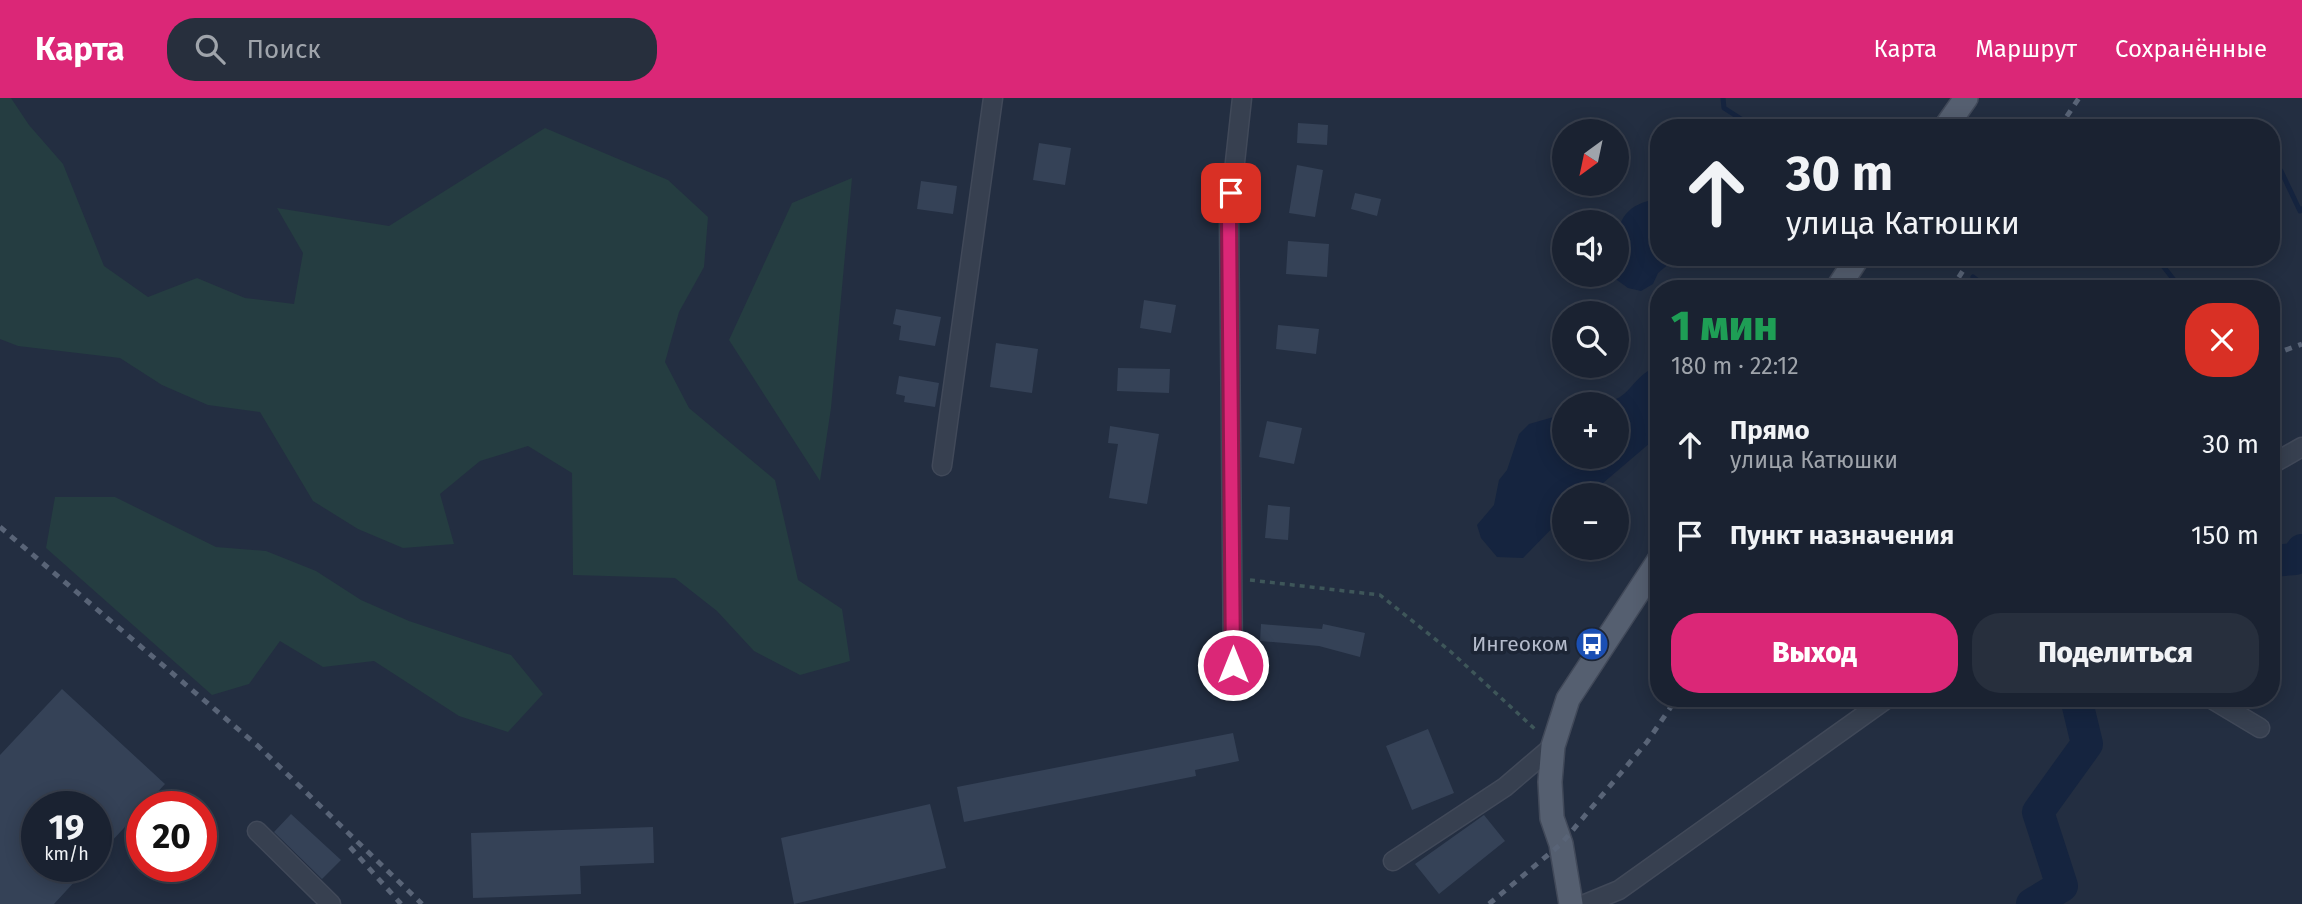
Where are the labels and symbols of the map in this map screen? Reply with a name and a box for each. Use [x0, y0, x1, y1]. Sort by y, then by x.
north arrow [1552, 119, 1629, 196]
pin [1201, 163, 1261, 223]
bus stop icon: Ингеоком [1573, 625, 1611, 663]
position arrow [1196, 628, 1270, 702]
place label: Ингеоком [1472, 631, 1568, 657]
speed limit sign: 20 [126, 791, 217, 882]

